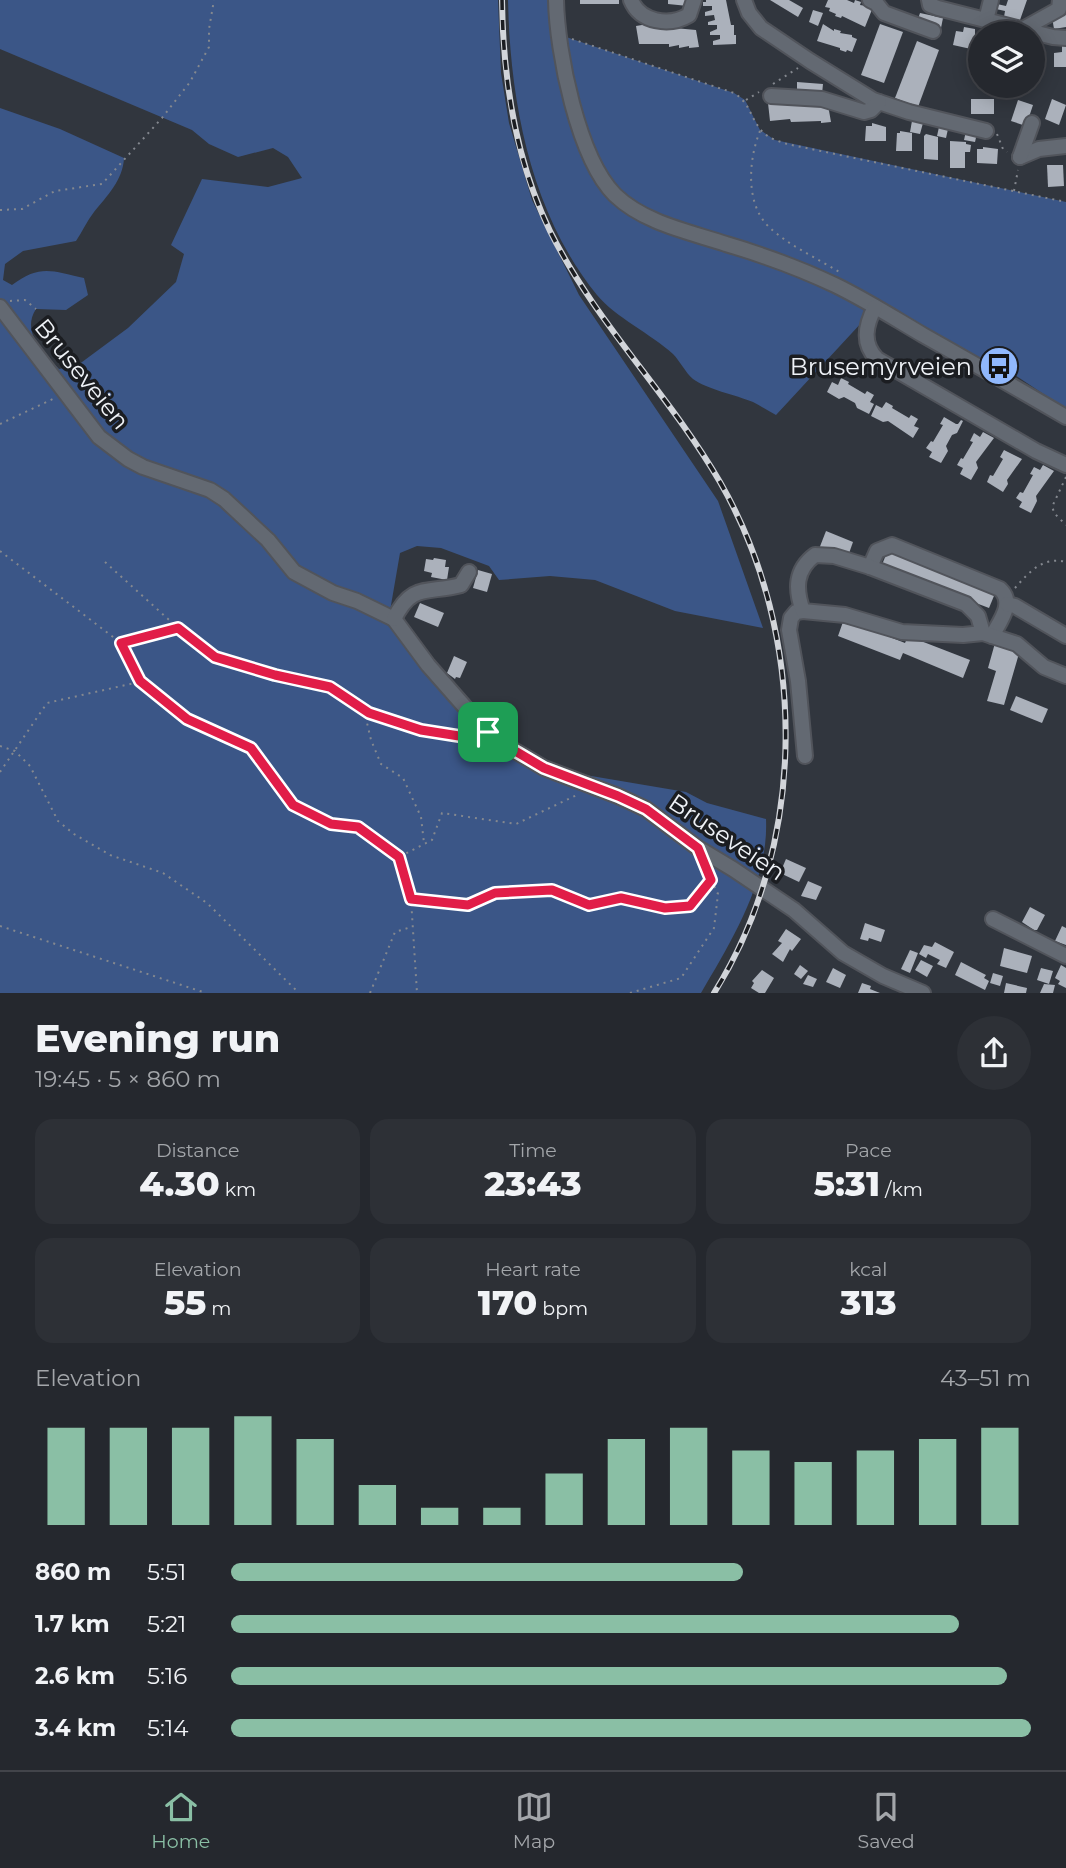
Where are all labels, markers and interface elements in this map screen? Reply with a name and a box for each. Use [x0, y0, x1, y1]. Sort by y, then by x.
map controls [968, 21, 1045, 98]
button: layers [968, 21, 1045, 98]
street label: Bruseveien [29, 313, 135, 435]
bus stop icon: Brusemyrveien [978, 345, 1020, 387]
place label: Brusemyrveien [790, 352, 972, 381]
pin [458, 702, 518, 762]
icon: arrive [469, 713, 507, 751]
street label: Bruseveien [663, 787, 791, 887]
text: Evening run [35, 1015, 280, 1062]
button: share [957, 1016, 1031, 1090]
text: 19:45 · 5 × 860 m [35, 1065, 221, 1093]
text: Distance [156, 1139, 239, 1162]
text: Time [509, 1139, 557, 1162]
text: Pace [845, 1139, 892, 1162]
text: 4.30 [139, 1162, 220, 1205]
text: 23:43 [484, 1162, 582, 1205]
text: 5:31 [814, 1162, 880, 1205]
text: km [220, 1178, 256, 1201]
text: /km [880, 1178, 923, 1201]
text: Elevation [154, 1258, 242, 1281]
text: Heart rate [485, 1258, 581, 1281]
text: kcal [849, 1258, 887, 1281]
text: 55 [164, 1281, 206, 1324]
text: 170 [478, 1281, 537, 1324]
text: 313 [840, 1281, 897, 1324]
text: m [206, 1297, 231, 1320]
text: bpm [537, 1297, 588, 1320]
text: Elevation [35, 1364, 141, 1392]
text: 43–51 m [940, 1364, 1031, 1392]
text: 860 m [35, 1558, 111, 1586]
text: 5:51 [147, 1558, 186, 1586]
text: 1.7 km [35, 1610, 110, 1638]
text: 5:21 [147, 1610, 186, 1638]
text: 2.6 km [35, 1662, 115, 1690]
text: 5:16 [147, 1662, 187, 1690]
text: 3.4 km [35, 1714, 116, 1742]
text: 5:14 [147, 1714, 188, 1742]
tab: Home [151, 1788, 210, 1853]
tab: Map [513, 1788, 555, 1853]
tab: Saved [858, 1788, 915, 1853]

